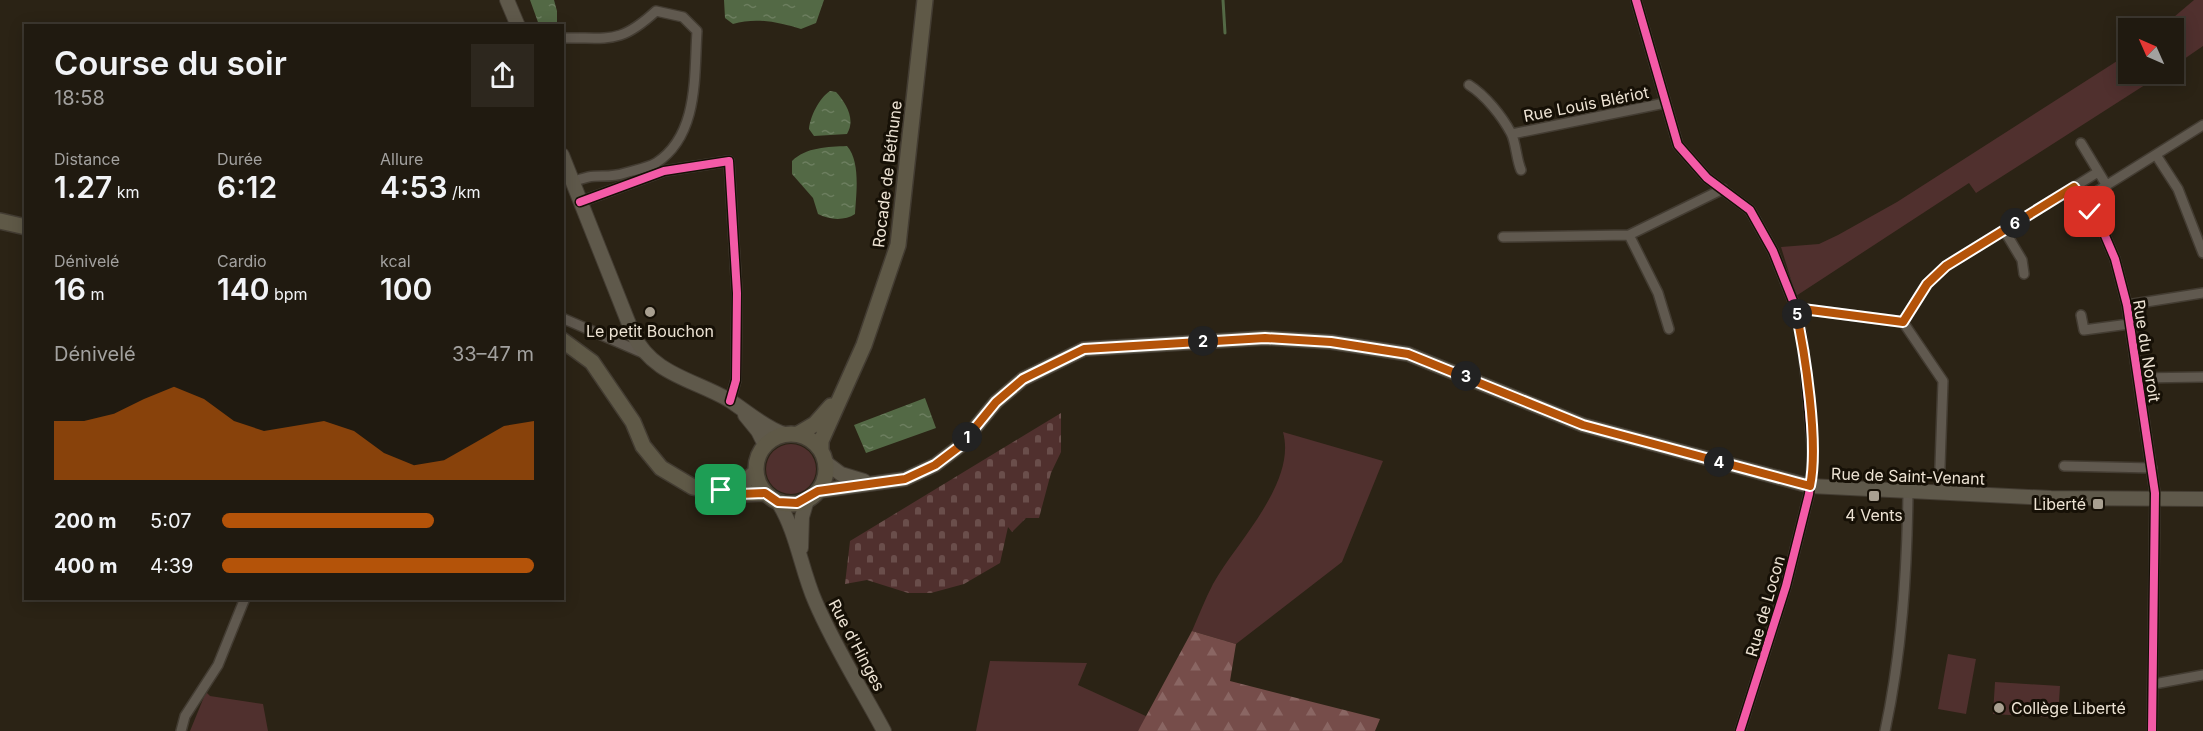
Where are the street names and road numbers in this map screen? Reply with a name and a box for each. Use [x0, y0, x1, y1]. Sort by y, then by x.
street label: Rue Louis Blériot [1522, 82, 1650, 126]
street label: Rocade de Béthune [868, 99, 906, 249]
street label: Rue du Noroit [2129, 298, 2165, 404]
street label: Rue de Saint-Venant [1831, 463, 1985, 489]
street label: Rue de Locon [1741, 553, 1789, 659]
street label: Rue d'Hinges [824, 596, 890, 694]

